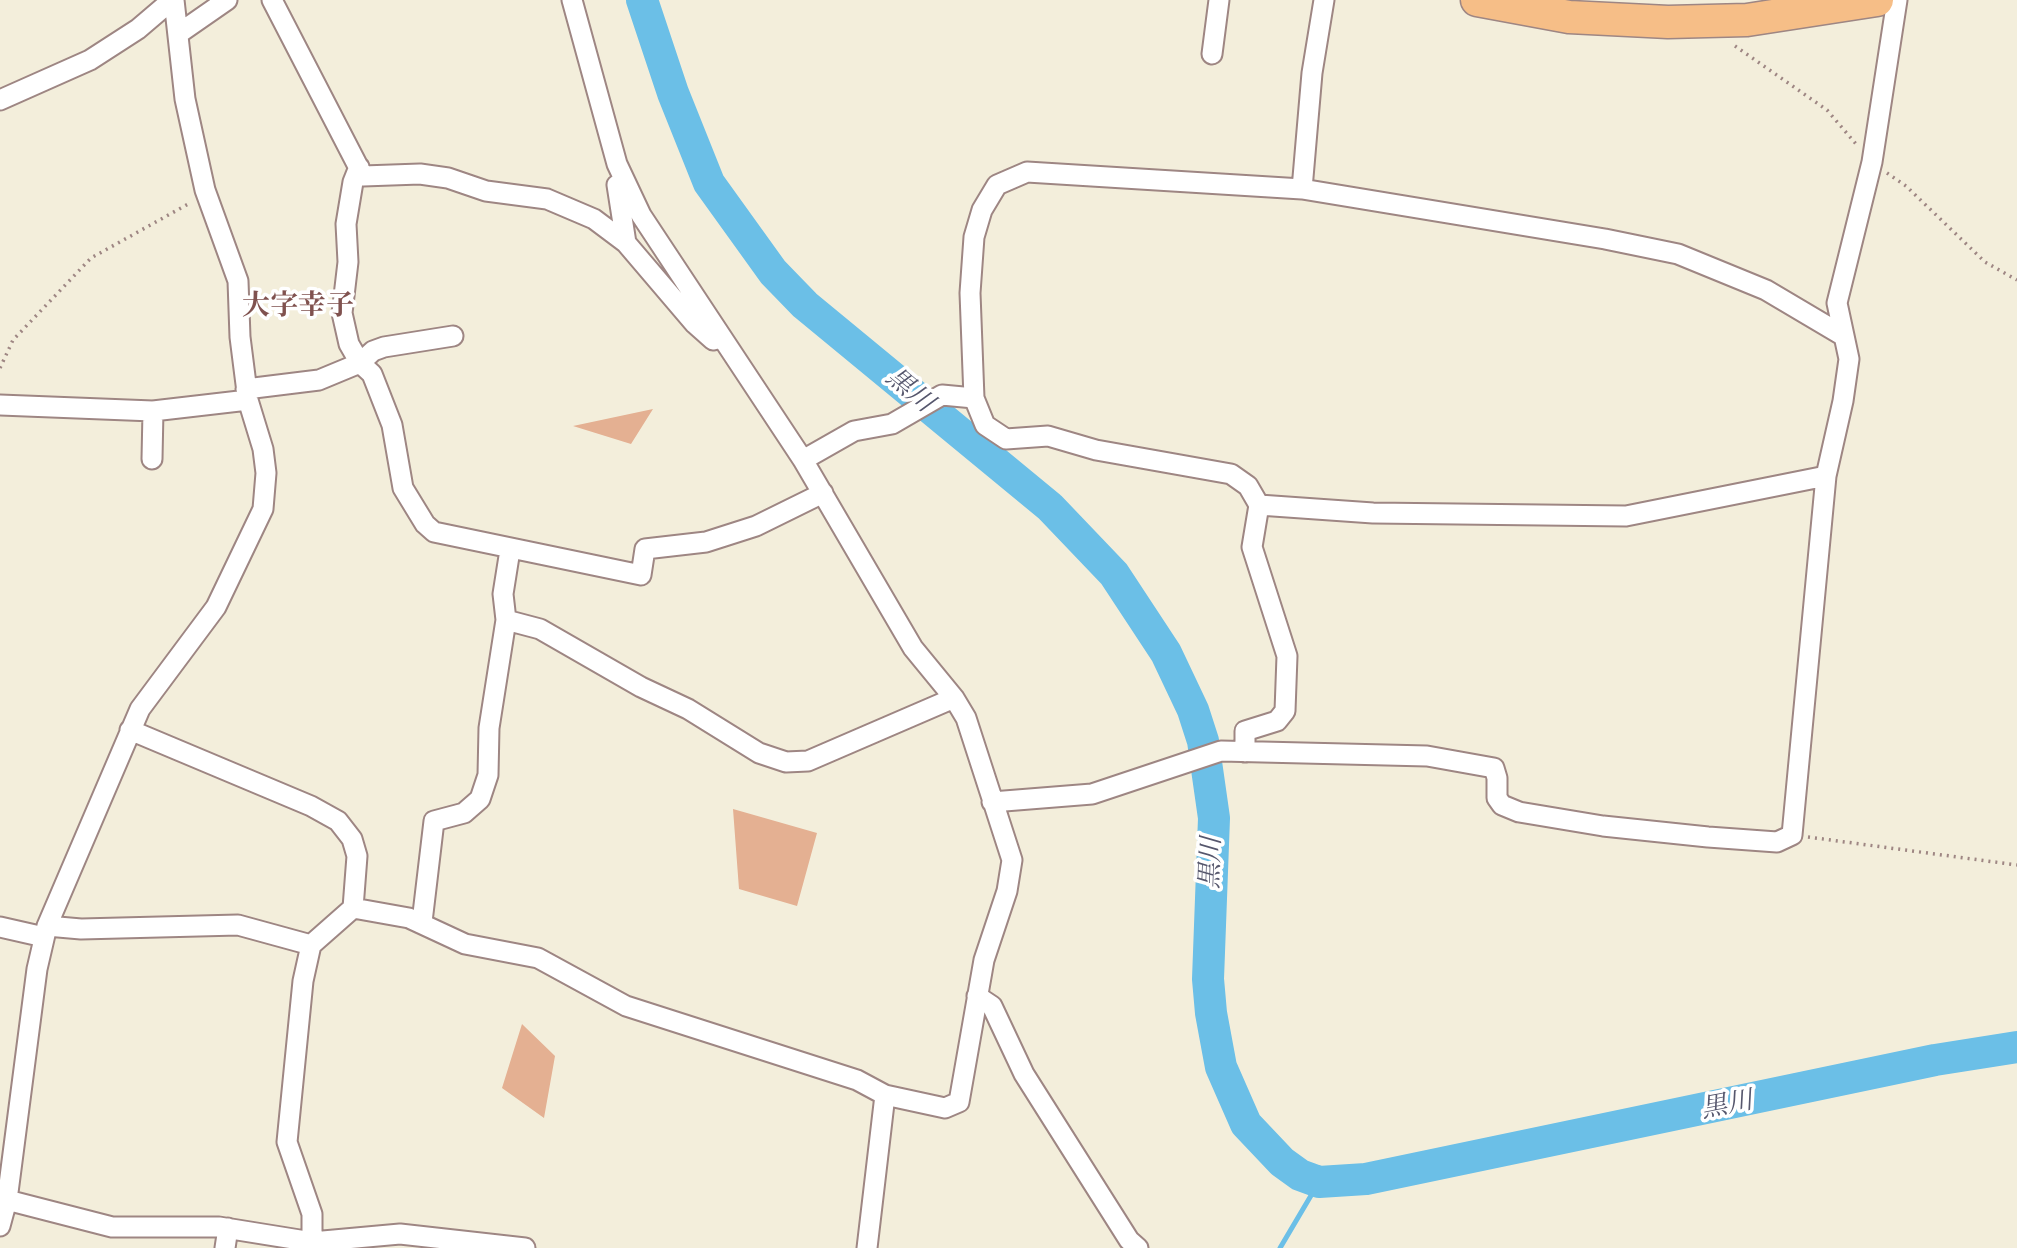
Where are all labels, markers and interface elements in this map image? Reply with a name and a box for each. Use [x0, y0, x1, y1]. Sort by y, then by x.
district label: 大字幸子 [242, 290, 354, 324]
water label: 黒川 [879, 362, 939, 420]
water label: 黒川 [1196, 836, 1228, 890]
water label: 黒川 [1699, 1086, 1755, 1126]

